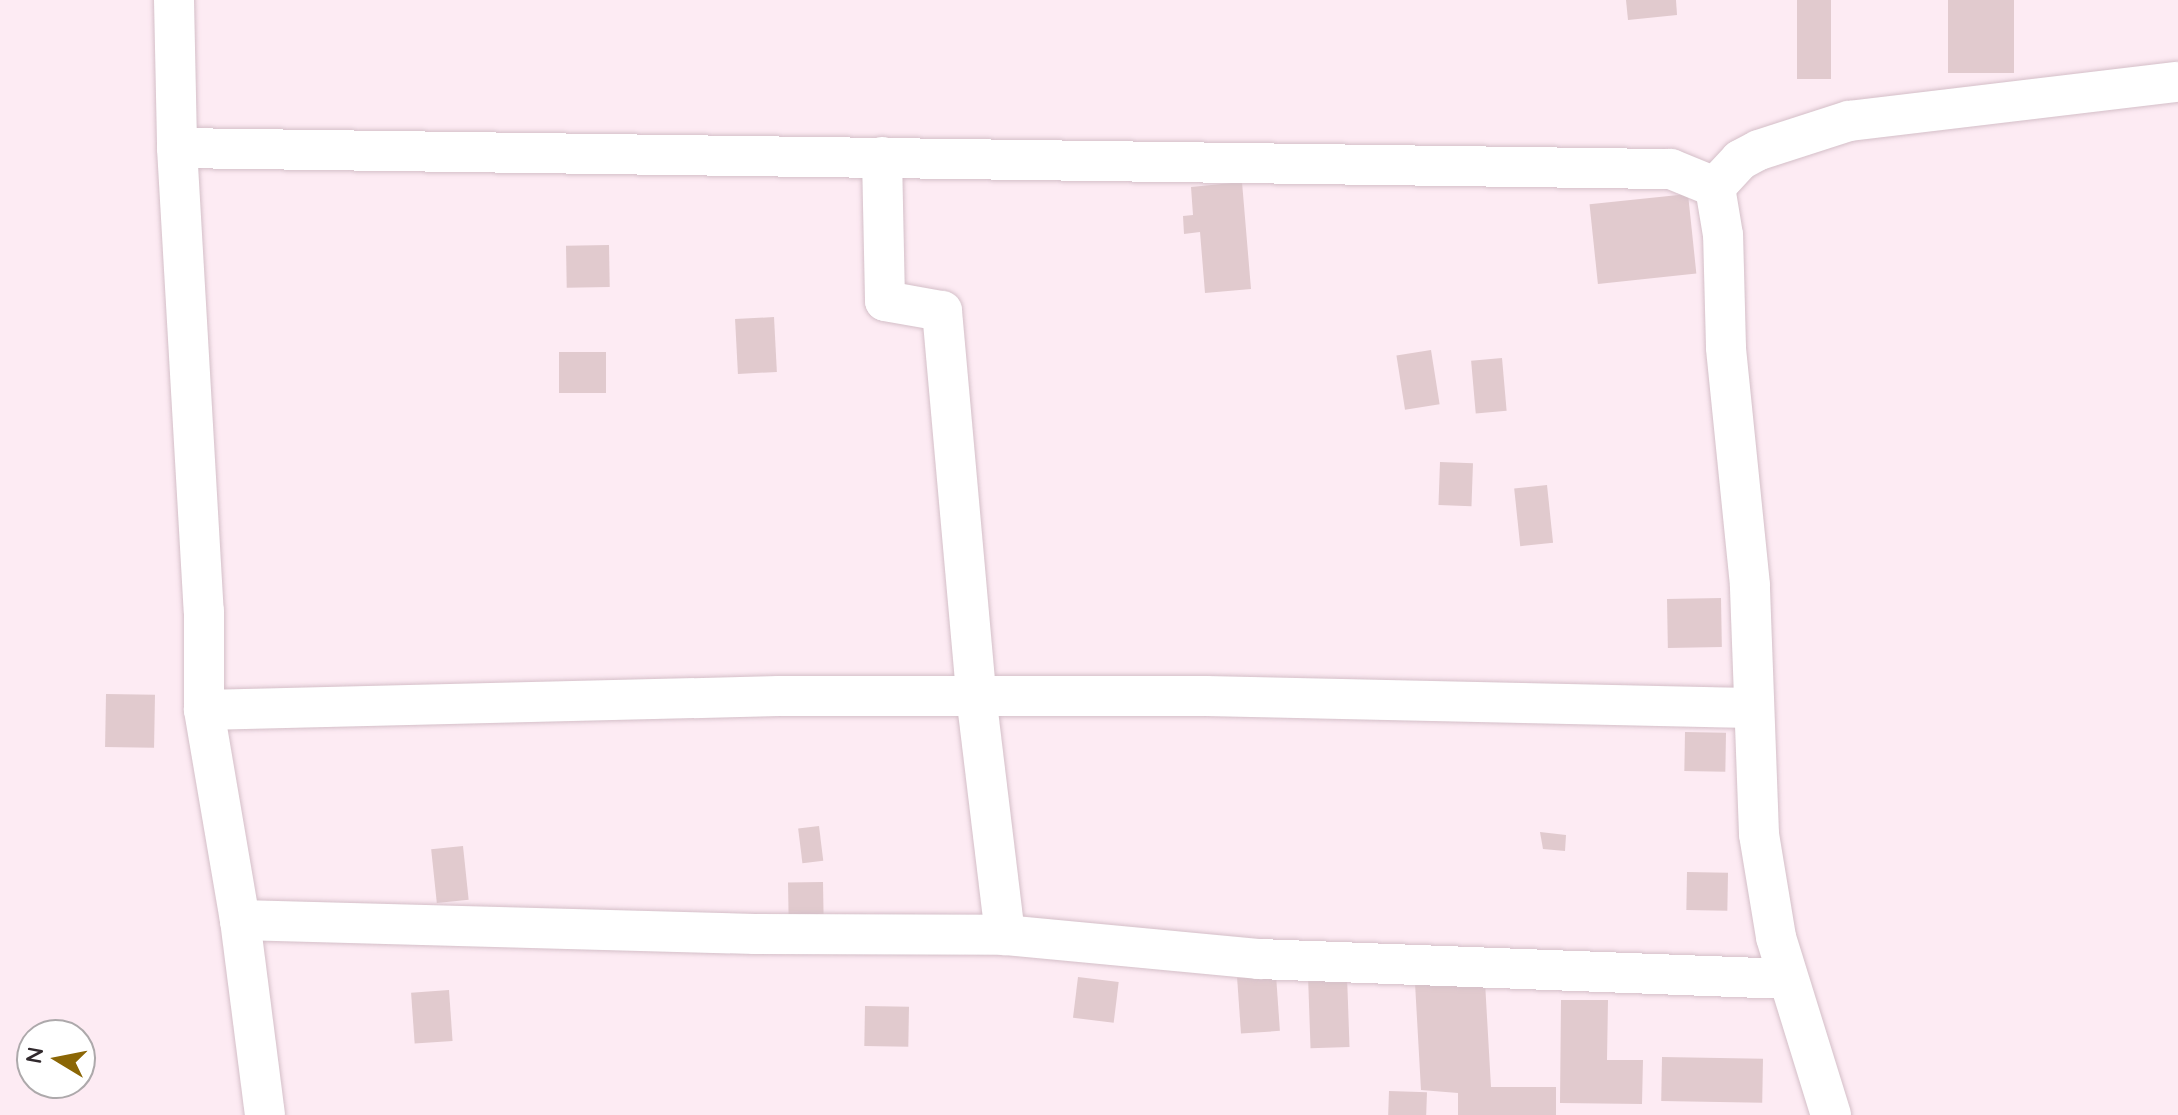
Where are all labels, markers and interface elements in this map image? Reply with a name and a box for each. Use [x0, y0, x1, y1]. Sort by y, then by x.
north arrow [16, 1019, 96, 1099]
text: N [19, 1045, 50, 1066]

